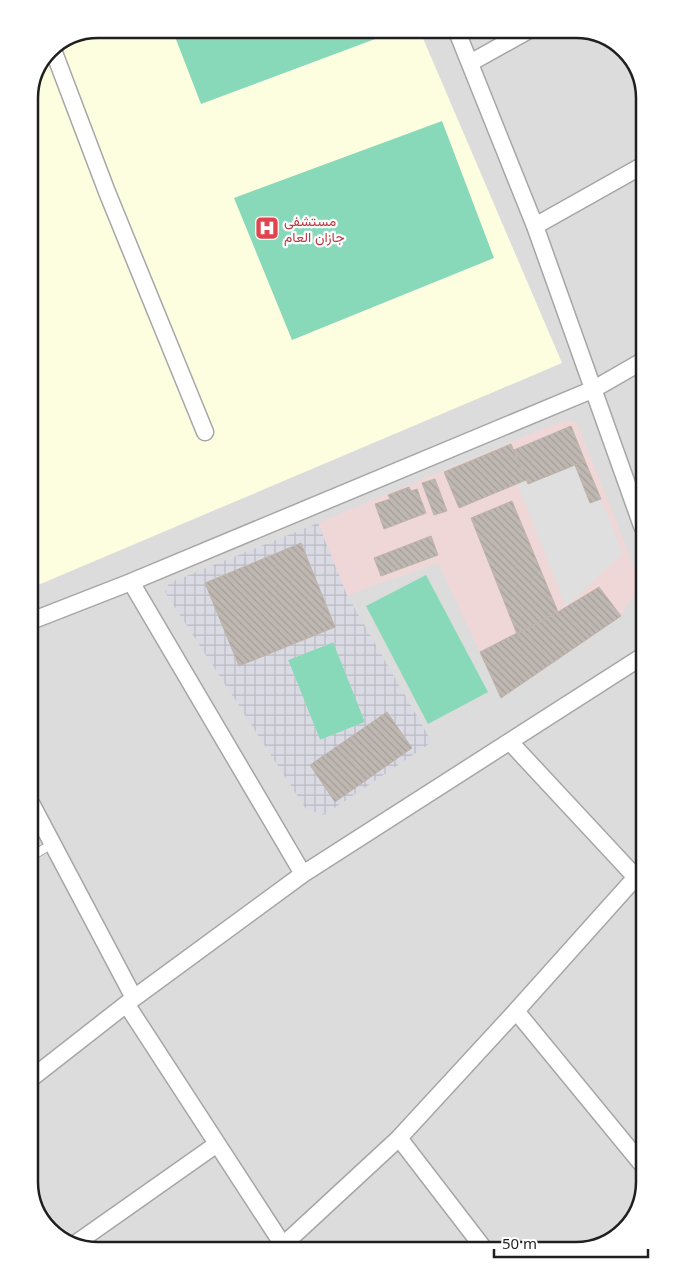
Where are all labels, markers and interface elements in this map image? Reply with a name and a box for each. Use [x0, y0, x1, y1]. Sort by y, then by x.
place label: مستشفى جازان العام [284, 211, 345, 246]
hospital icon: مستشفى جازان العام [254, 215, 280, 241]
scale bar [494, 1226, 648, 1258]
text: 50 m [502, 1233, 537, 1253]

